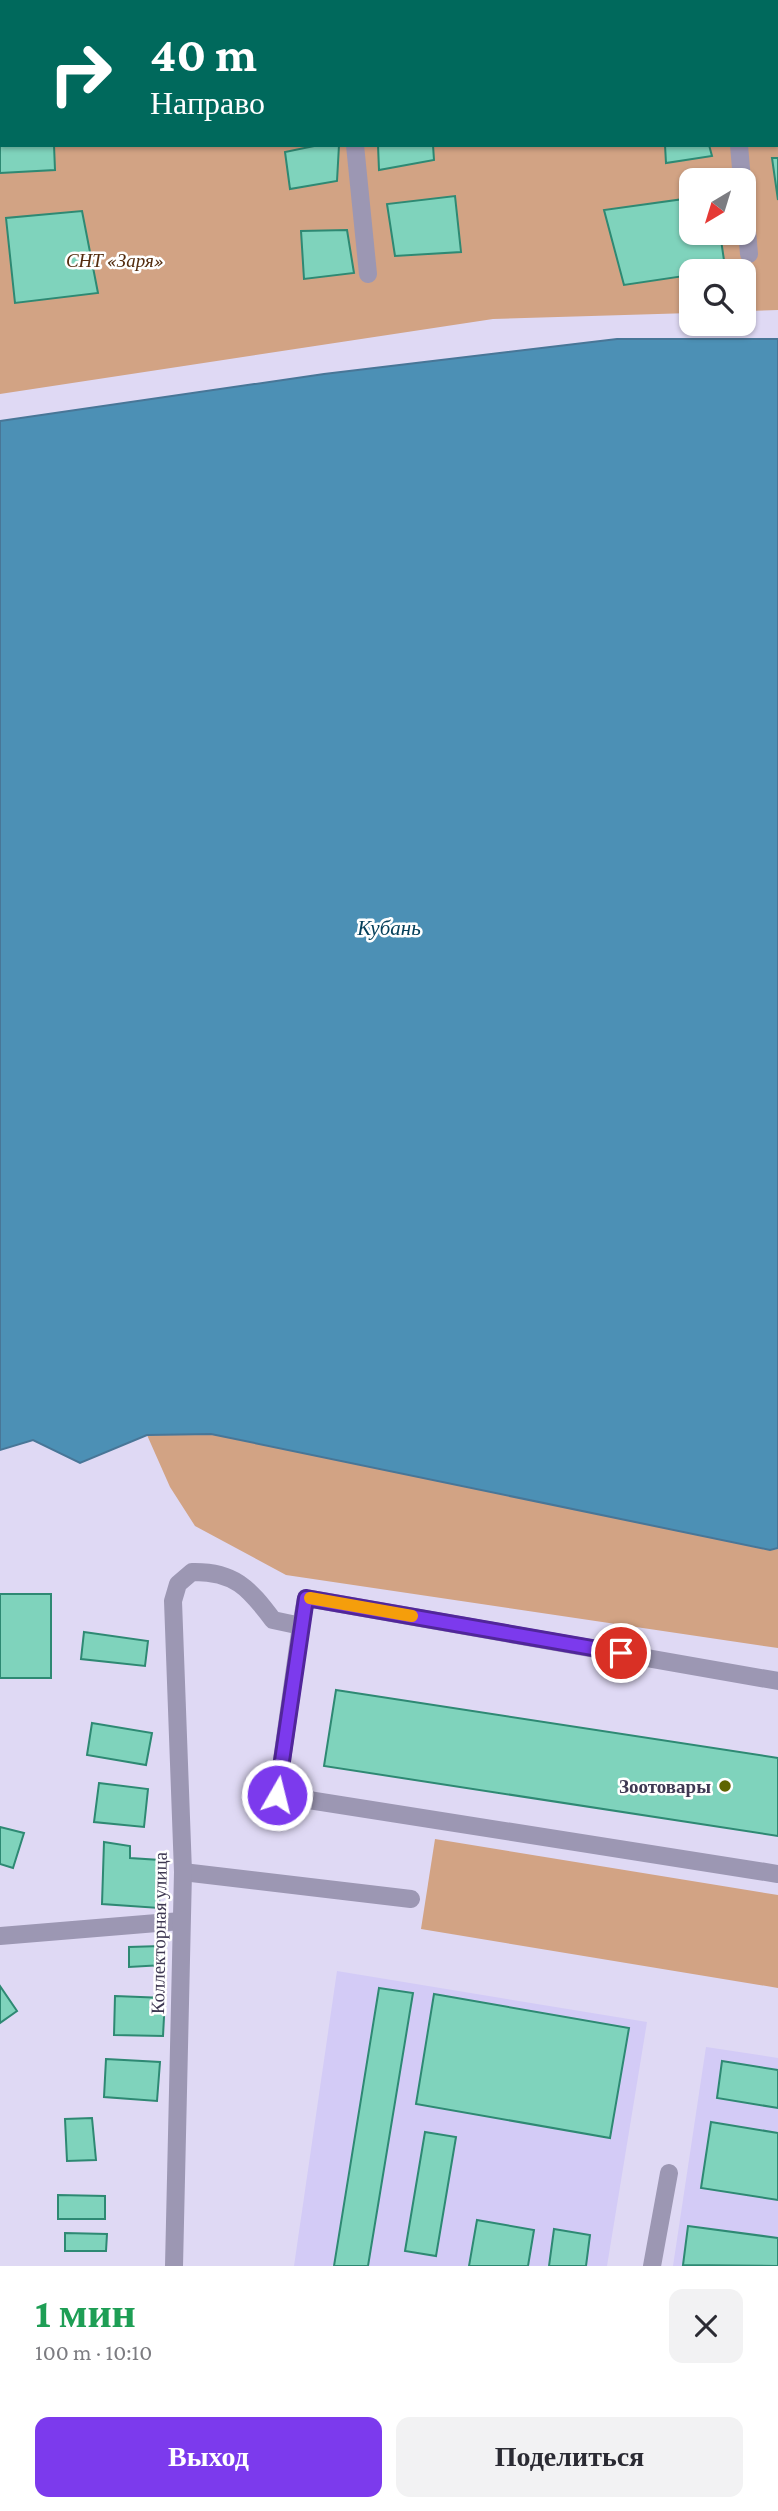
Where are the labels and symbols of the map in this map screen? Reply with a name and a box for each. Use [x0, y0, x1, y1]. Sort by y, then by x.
north arrow [679, 168, 756, 245]
park label: СНТ «Заря» [66, 250, 164, 271]
water label: Кубань [356, 916, 421, 940]
pin [591, 1623, 651, 1683]
position arrow [240, 1758, 314, 1832]
place label: Зоотовары [619, 1776, 711, 1797]
marker: Зоотовары [717, 1778, 733, 1794]
street label: Коллекторная улица [147, 1851, 171, 2014]

